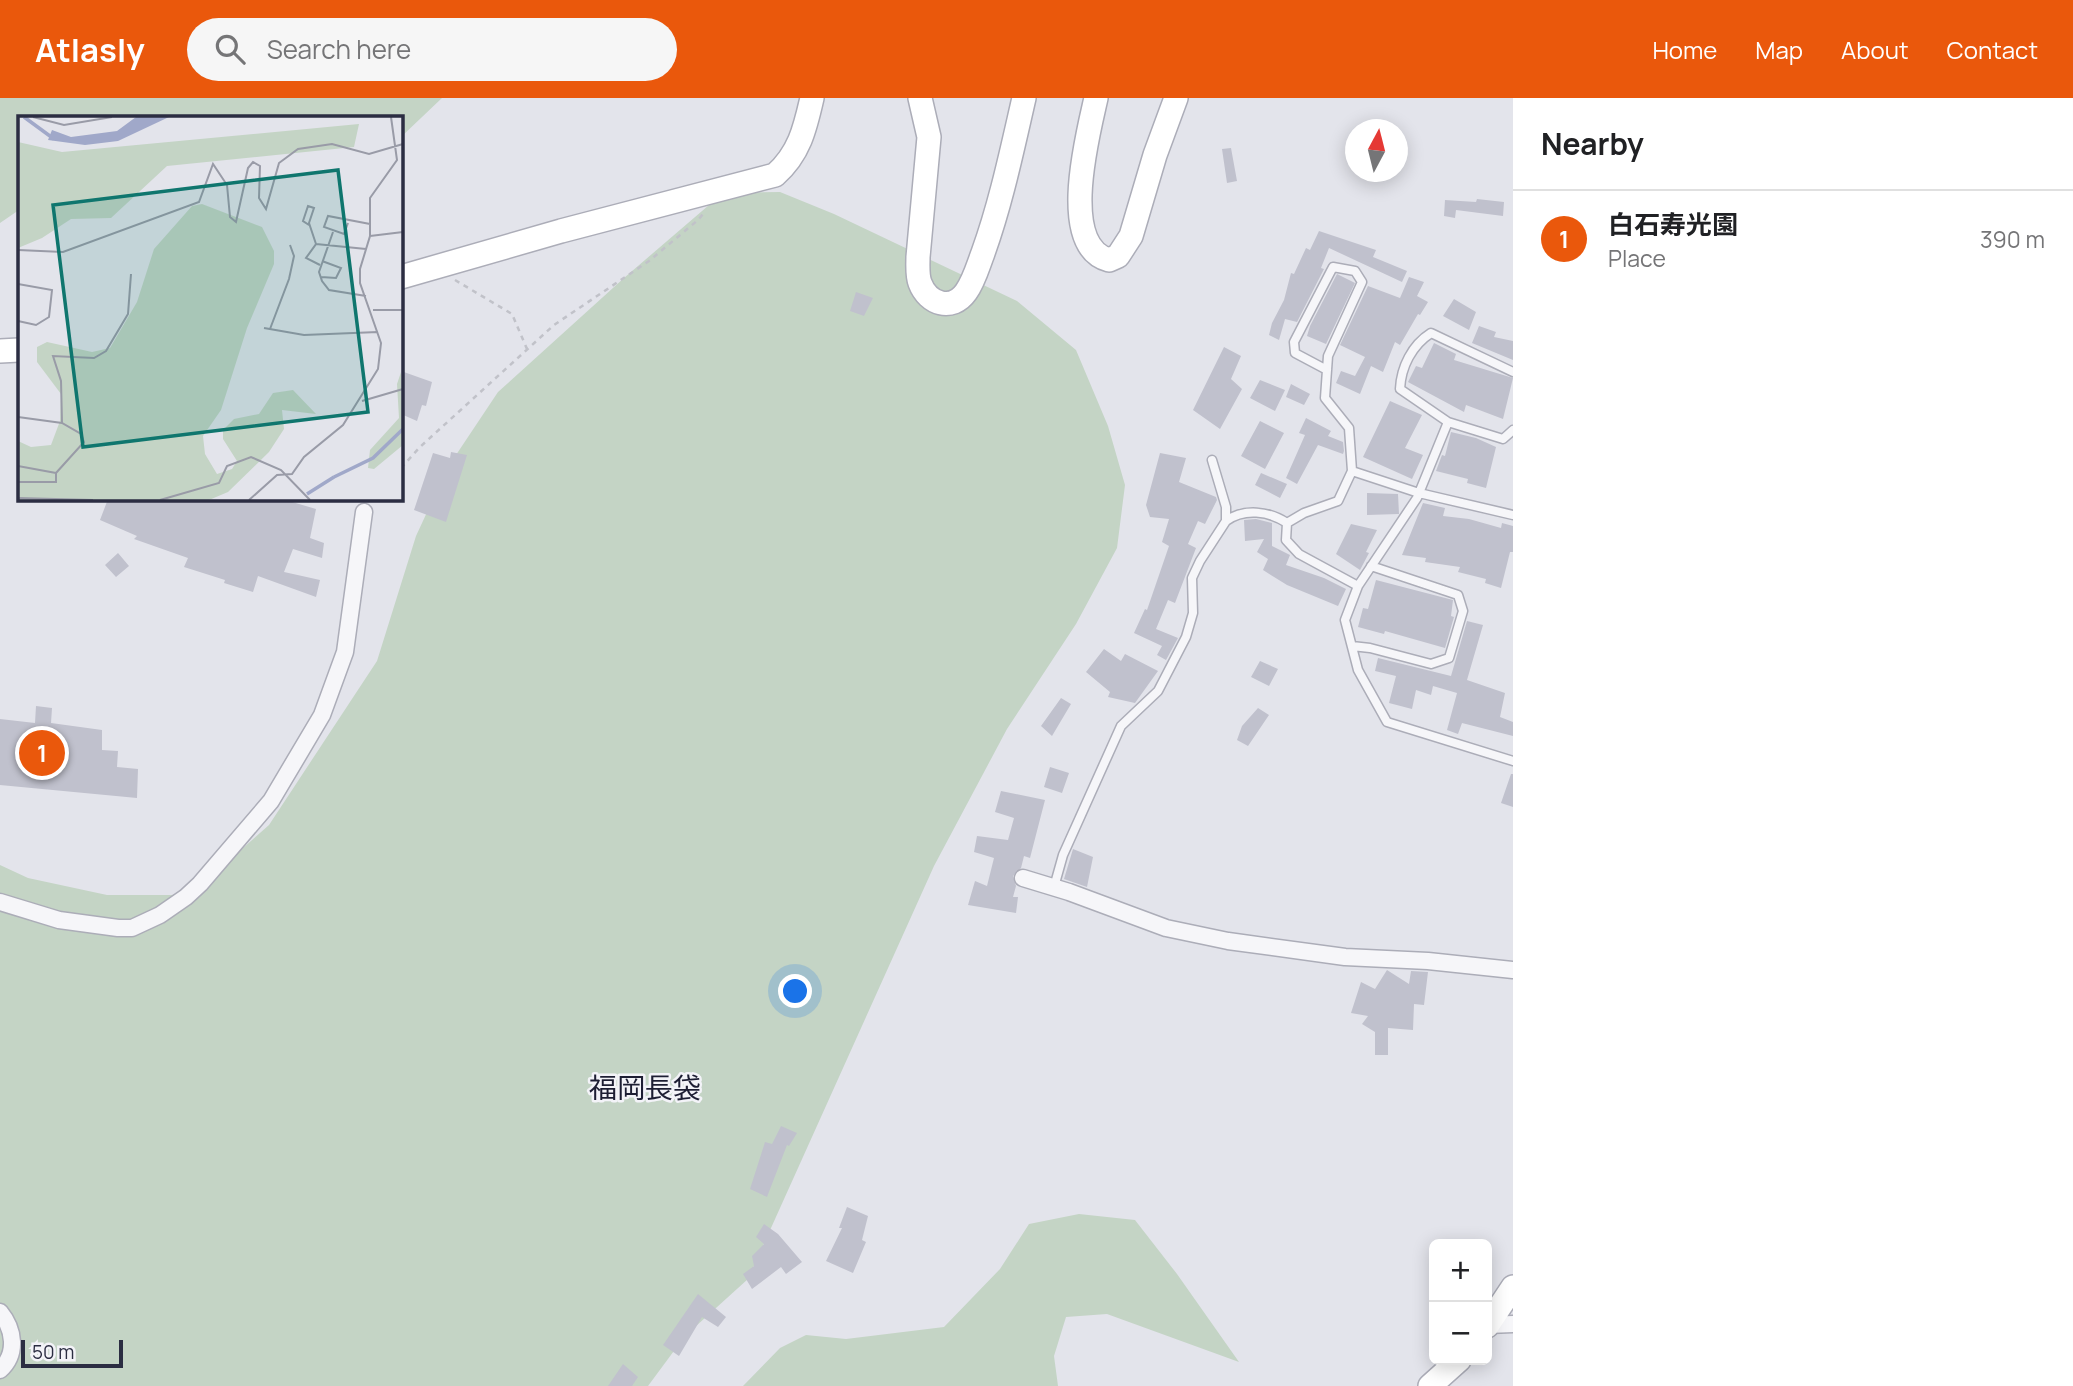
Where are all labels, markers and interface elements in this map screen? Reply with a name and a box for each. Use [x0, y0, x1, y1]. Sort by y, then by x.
search box [187, 18, 677, 81]
text: Atlasly [35, 27, 145, 72]
icon: search [211, 30, 249, 68]
text: Search here [267, 31, 411, 67]
text: Home [1652, 33, 1717, 66]
text: Map [1755, 33, 1803, 66]
text: About [1841, 33, 1909, 66]
text: Contact [1947, 33, 2038, 66]
inset map [18, 116, 402, 500]
north arrow [1345, 119, 1408, 182]
text: Nearby [1541, 123, 1644, 164]
text: 白石寿光園 [1608, 206, 1738, 242]
text: 1 [1559, 223, 1569, 255]
text: 390 m [1980, 223, 2045, 255]
text: Place [1608, 242, 1666, 274]
pin: 1 [19, 727, 65, 779]
your location [778, 974, 812, 1008]
district label: 福岡長袋 [589, 1068, 701, 1106]
map controls [1429, 1239, 1492, 1365]
button: + [1429, 1239, 1492, 1302]
button: − [1429, 1302, 1492, 1365]
scale bar [21, 1337, 122, 1369]
text: 50 m [32, 1339, 74, 1365]

